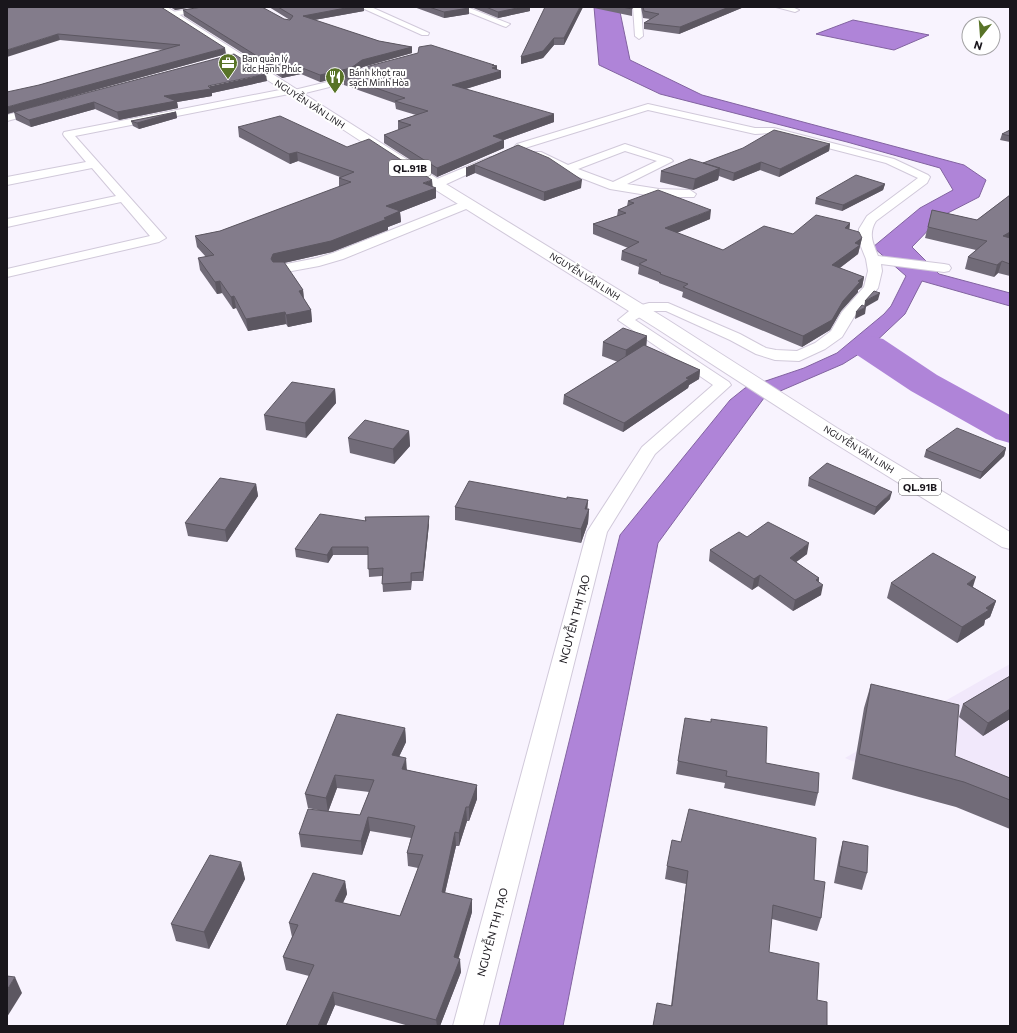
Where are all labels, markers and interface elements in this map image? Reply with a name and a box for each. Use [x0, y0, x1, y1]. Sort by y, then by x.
north arrow [961, 16, 1001, 56]
text: N [972, 39, 984, 53]
office icon: Ban quản lý kdc Hạnh Phúc [217, 52, 239, 80]
place label: Ban quản lý kdc Hạnh Phúc [242, 53, 302, 74]
restaurant icon: Bánh khọt rau sạch Minh Hòa [324, 66, 346, 94]
place label: Bánh khọt rau sạch Minh Hòa [349, 67, 409, 88]
street label: NGUYỄN VĂN LINH [273, 76, 348, 131]
road number: QL.91B [389, 160, 431, 176]
street label: NGUYỄN VĂN LINH [548, 248, 623, 302]
street label: NGUYỄN VĂN LINH [822, 421, 897, 475]
road number: QL.91B [899, 479, 941, 495]
street label: NGUYỄN THỊ TẠO [553, 572, 592, 665]
street label: NGUYỄN THỊ TẠO [471, 885, 510, 978]

